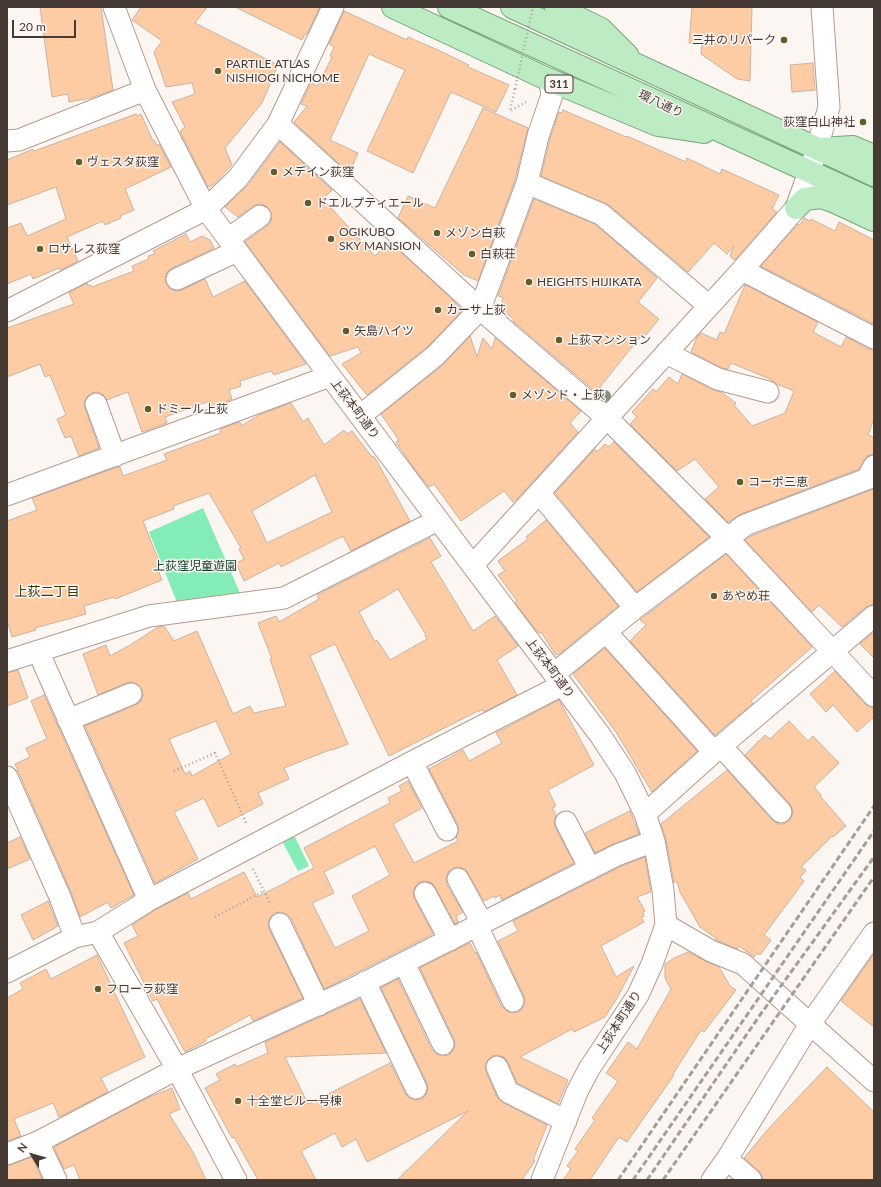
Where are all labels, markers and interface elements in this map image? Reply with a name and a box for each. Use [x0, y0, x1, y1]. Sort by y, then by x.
scale bar [14, 12, 78, 38]
text: 20 m [19, 19, 46, 34]
place label: 三井のリパーク [692, 33, 776, 47]
marker: 三井のリパーク [779, 35, 789, 45]
place label: PARTILE ATLAS NISHIOGI NICHOME [226, 57, 340, 85]
marker: PARTILE ATLAS NISHIOGI NICHOME [213, 66, 223, 76]
road number: 311 [545, 75, 573, 93]
street label: 環八通り [636, 87, 686, 121]
place label: 荻窪白山神社 [783, 115, 855, 129]
marker: 荻窪白山神社 [858, 117, 868, 127]
place label: ヴェスタ荻窪 [87, 155, 159, 169]
marker: ヴェスタ荻窪 [74, 157, 84, 167]
place label: メデイン荻窪 [282, 165, 354, 179]
marker: メデイン荻窪 [269, 167, 279, 177]
place label: ドエルプティエール [316, 196, 424, 210]
marker: ドエルプティエール [303, 198, 313, 208]
place label: OGIKUBO SKY MANSION [339, 225, 421, 253]
place label: メゾン白萩 [445, 226, 505, 240]
marker: メゾン白萩 [432, 228, 442, 238]
marker: OGIKUBO SKY MANSION [326, 234, 336, 244]
place label: ロサレス荻窪 [48, 242, 120, 256]
marker: ロサレス荻窪 [35, 244, 45, 254]
place label: 白萩荘 [480, 247, 516, 261]
marker: 白萩荘 [467, 249, 477, 259]
place label: HEIGHTS HIJIKATA [537, 275, 642, 289]
marker: HEIGHTS HIJIKATA [524, 277, 534, 287]
place label: カーサ上荻 [446, 303, 506, 317]
marker: カーサ上荻 [433, 305, 443, 315]
place label: 矢島ハイツ [354, 324, 414, 338]
marker: 矢島ハイツ [341, 326, 351, 336]
place label: 上荻マンション [567, 333, 651, 347]
marker: 上荻マンション [554, 335, 564, 345]
street label: 上荻本町通り [328, 376, 382, 442]
place label: メゾンド・上荻 [521, 388, 605, 402]
marker: メゾンド・上荻 [508, 390, 518, 400]
place label: ドミール上荻 [156, 402, 228, 416]
marker: ドミール上荻 [143, 404, 153, 414]
place label: コーポ三恵 [748, 475, 808, 489]
marker: コーポ三恵 [735, 477, 745, 487]
park label: 上荻窪児童遊園 [153, 559, 237, 573]
district label: 上荻二丁目 [15, 584, 79, 600]
place label: あやめ荘 [722, 589, 770, 603]
marker: あやめ荘 [709, 591, 719, 601]
street label: 上荻本町通り [523, 635, 577, 701]
place label: フローラ荻窪 [106, 982, 178, 996]
marker: フローラ荻窪 [93, 984, 103, 994]
street label: 上荻本町通り [593, 988, 645, 1056]
place label: 十全堂ビル一号棟 [246, 1094, 342, 1108]
marker: 十全堂ビル一号棟 [233, 1096, 243, 1106]
north arrow [12, 1135, 52, 1175]
text: N [14, 1140, 30, 1155]

